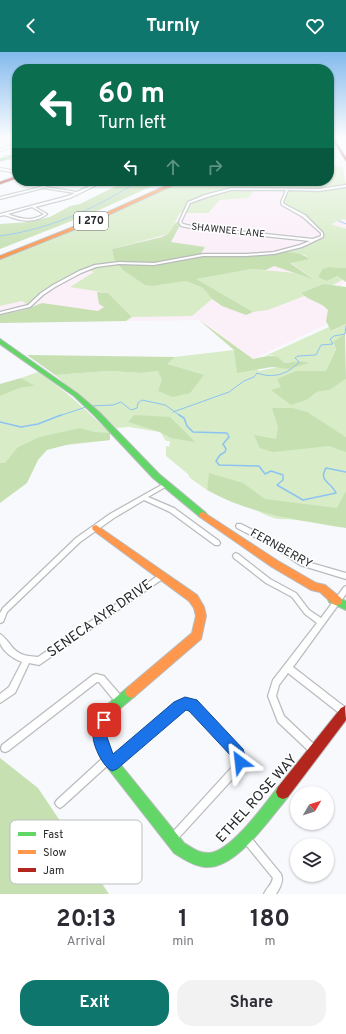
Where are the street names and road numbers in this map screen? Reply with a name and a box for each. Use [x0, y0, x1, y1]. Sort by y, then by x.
road number: I 270 [74, 212, 108, 230]
street label: SHAWNEE LANE [190, 221, 266, 241]
street label: FERNBERRY [247, 525, 315, 573]
street label: SENECA AYR DRIVE [44, 576, 156, 662]
street label: ETHEL ROSE WAY [213, 751, 301, 847]

